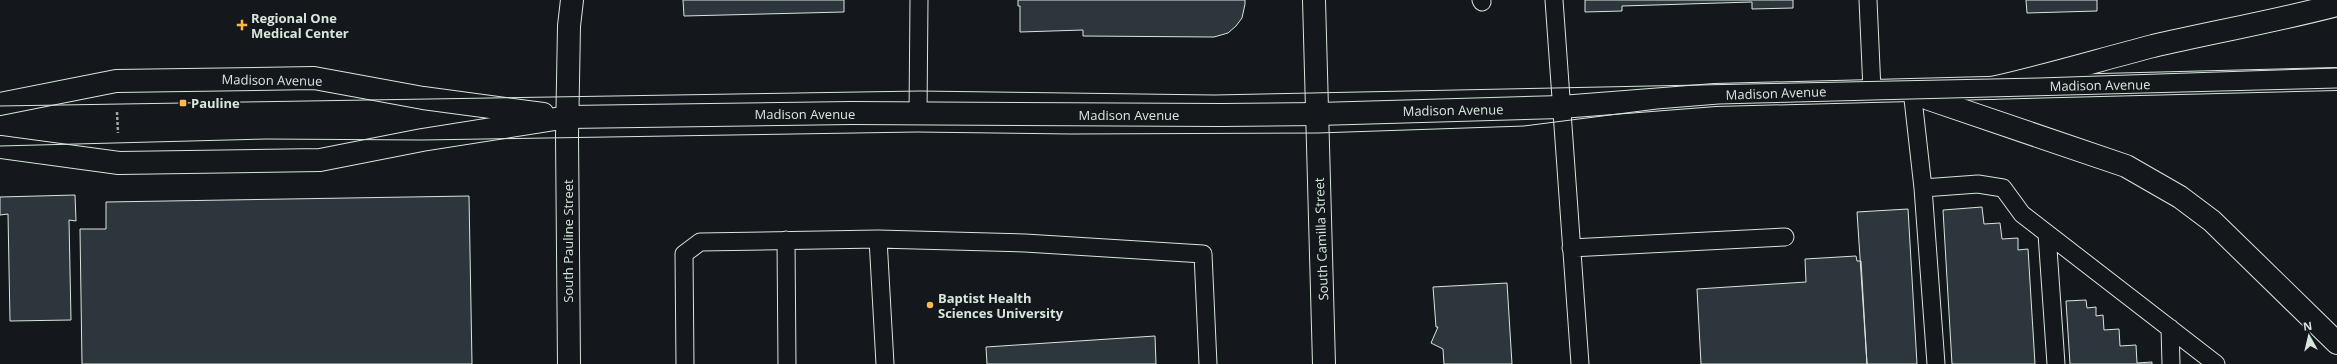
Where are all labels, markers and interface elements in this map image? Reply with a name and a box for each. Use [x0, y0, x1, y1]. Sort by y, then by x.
place label: Regional One Medical Center [251, 9, 349, 42]
marker: Regional One Medical Center [236, 19, 248, 31]
street label: Madison Avenue [221, 70, 323, 90]
street label: Madison Avenue [2049, 75, 2151, 95]
street label: Madison Avenue [1725, 82, 1827, 104]
place label: Pauline [191, 94, 240, 112]
marker: Pauline [178, 98, 188, 108]
street label: Madison Avenue [1402, 100, 1504, 120]
street label: Madison Avenue [755, 105, 855, 123]
street label: Madison Avenue [1079, 106, 1179, 124]
street label: South Camilla Street [1310, 177, 1332, 301]
street label: South Pauline Street [559, 179, 577, 303]
place label: Baptist Health Sciences University [938, 289, 1064, 322]
marker: Baptist Health Sciences University [925, 300, 935, 310]
north arrow [2289, 316, 2329, 356]
text: N [2302, 318, 2313, 334]

